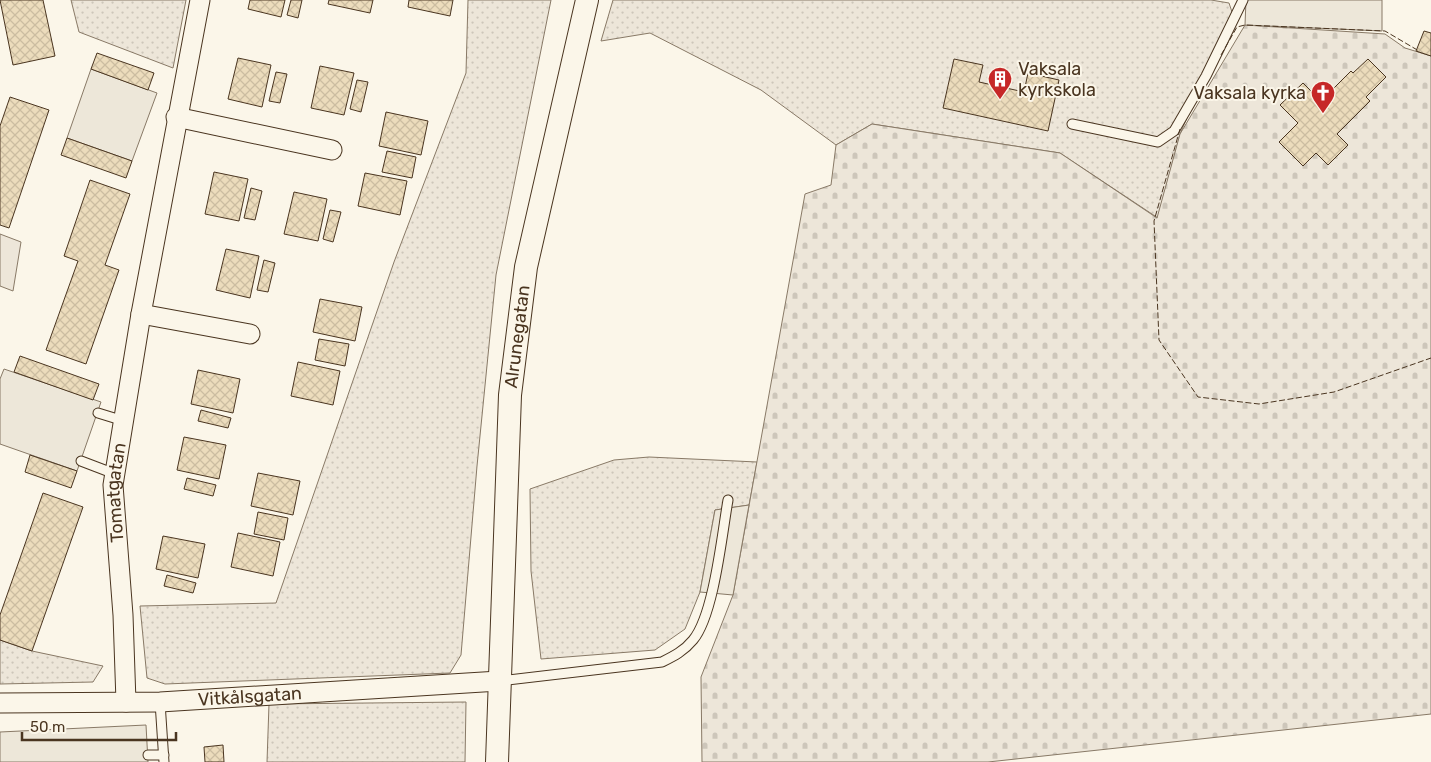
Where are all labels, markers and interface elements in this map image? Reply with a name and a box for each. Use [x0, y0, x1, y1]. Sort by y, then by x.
place label: Vaksala kyrkskola [1018, 58, 1096, 101]
building icon: Vaksala kyrkskola [987, 66, 1013, 100]
church icon: Vaksala kyrka [1310, 80, 1336, 114]
place label: Vaksala kyrka [1193, 82, 1306, 104]
street label: Alrunegatan [500, 284, 535, 389]
street label: Tomatgatan [102, 441, 131, 543]
street label: Vitkålsgatan [197, 682, 303, 711]
scale bar [22, 710, 176, 742]
text: 50 m [30, 718, 65, 736]

